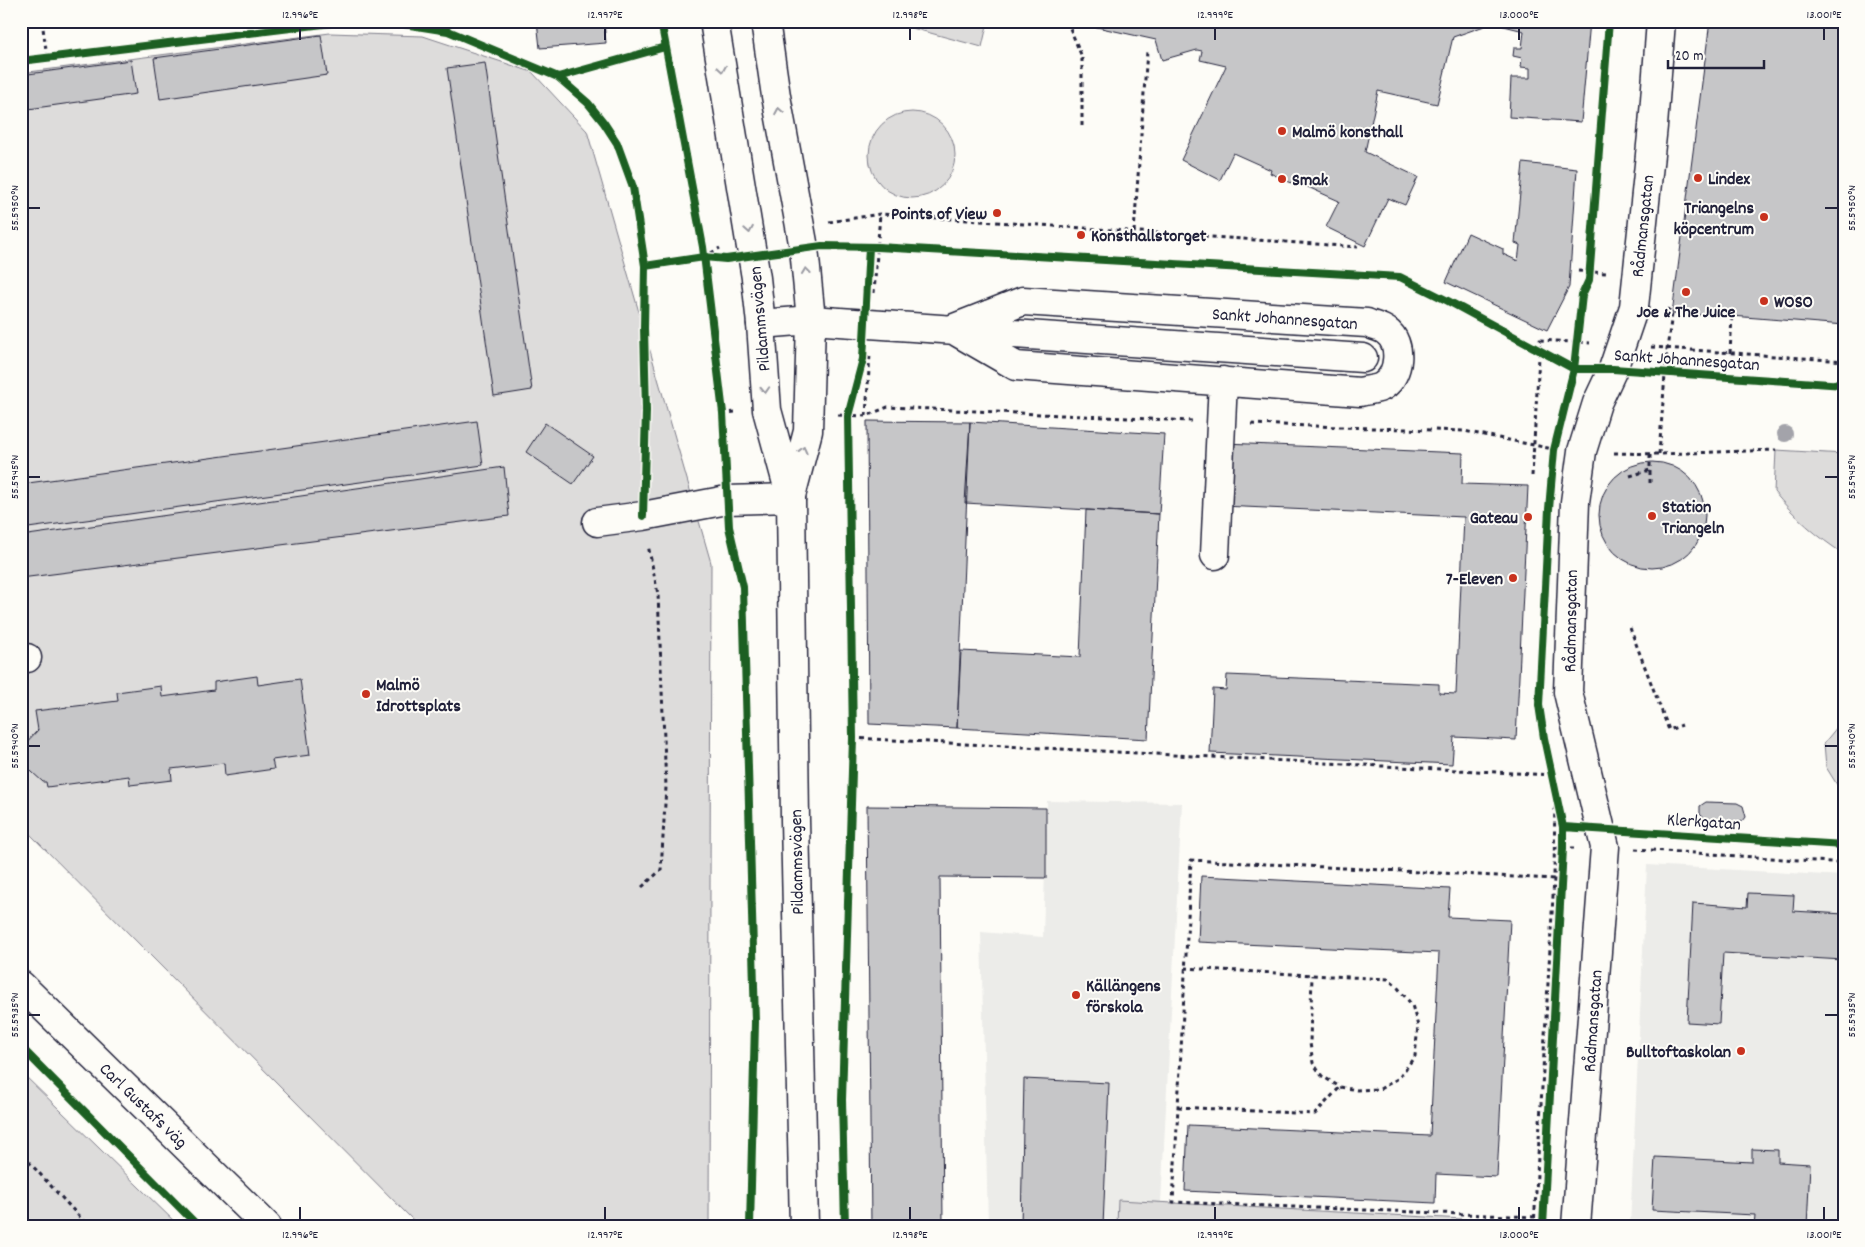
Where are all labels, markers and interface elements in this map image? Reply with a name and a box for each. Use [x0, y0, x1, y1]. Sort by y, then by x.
text: 12.996°E [282, 7, 319, 24]
text: 12.997°E [588, 7, 623, 24]
text: 12.998°E [893, 7, 928, 24]
text: 12.999°E [1197, 7, 1233, 24]
text: 13.000°E [1500, 7, 1539, 24]
text: 13.001°E [1807, 7, 1842, 24]
scale bar [1668, 38, 1764, 70]
text: 20 m [1675, 46, 1703, 68]
one-way arrow [716, 65, 726, 74]
one-way arrow [775, 107, 785, 116]
place label: Malmö konsthall [1292, 121, 1404, 146]
marker: Malmö konsthall [1276, 125, 1288, 137]
place label: Lindex [1708, 168, 1750, 193]
place label: Smak [1292, 169, 1329, 194]
marker: Lindex [1692, 172, 1704, 184]
marker: Smak [1276, 173, 1288, 185]
street label: Rådmansgatan [1627, 174, 1662, 279]
text: 55.5950°N [7, 185, 24, 231]
text: 55.5950°N [1844, 185, 1861, 231]
place label: Triangelns köpcentrum [1673, 197, 1754, 243]
place label: Points of View [891, 203, 987, 228]
marker: Points of View [991, 207, 1003, 219]
marker: Triangelns köpcentrum [1758, 211, 1770, 223]
one-way arrow [743, 225, 753, 234]
place label: Konsthallstorget [1091, 225, 1207, 250]
marker: Konsthallstorget [1075, 229, 1087, 241]
street label: Pildammsvägen [744, 265, 779, 372]
one-way arrow [801, 267, 812, 275]
marker: Joe & The Juice [1680, 286, 1692, 298]
place label: WOSO [1774, 291, 1813, 316]
marker: WOSO [1758, 295, 1770, 307]
place label: Joe & The Juice [1637, 301, 1736, 326]
street label: Sankt Johannesgatan [1211, 303, 1358, 338]
street label: Sankt Johannesgatan [1613, 344, 1760, 379]
one-way arrow [760, 386, 771, 394]
one-way arrow [797, 446, 808, 455]
text: 55.5945°N [7, 455, 24, 499]
text: 55.5945°N [1844, 455, 1861, 499]
place label: Station Triangeln [1662, 496, 1724, 542]
place label: Gateau [1470, 507, 1518, 532]
marker: Station Triangeln [1646, 510, 1658, 522]
marker: Gateau [1522, 511, 1534, 523]
place label: 7-Eleven [1446, 568, 1503, 593]
street label: Rådmansgatan [1559, 570, 1586, 673]
marker: 7-Eleven [1507, 572, 1519, 584]
place label: Malmö Idrottsplats [376, 674, 461, 720]
marker: Malmö Idrottsplats [360, 688, 372, 700]
text: 55.5940°N [7, 723, 24, 769]
text: 55.5940°N [1844, 723, 1861, 769]
street label: Klerkgatan [1666, 808, 1742, 839]
street label: Pildammsvägen [785, 809, 812, 915]
street label: Rådmansgatan [1578, 969, 1611, 1073]
place label: Källängens förskola [1085, 975, 1161, 1021]
marker: Källängens förskola [1070, 989, 1082, 1001]
text: 55.5935°N [7, 993, 24, 1037]
text: 55.5935°N [1844, 993, 1861, 1037]
place label: Bulltoftaskolan [1626, 1041, 1731, 1066]
marker: Bulltoftaskolan [1735, 1045, 1747, 1057]
street label: Carl Gustafs väg [92, 1058, 192, 1156]
text: 12.996°E [282, 1227, 319, 1244]
text: 12.997°E [588, 1227, 623, 1244]
text: 12.998°E [893, 1227, 928, 1244]
text: 12.999°E [1197, 1227, 1233, 1244]
text: 13.000°E [1500, 1227, 1539, 1244]
text: 13.001°E [1807, 1227, 1842, 1244]

